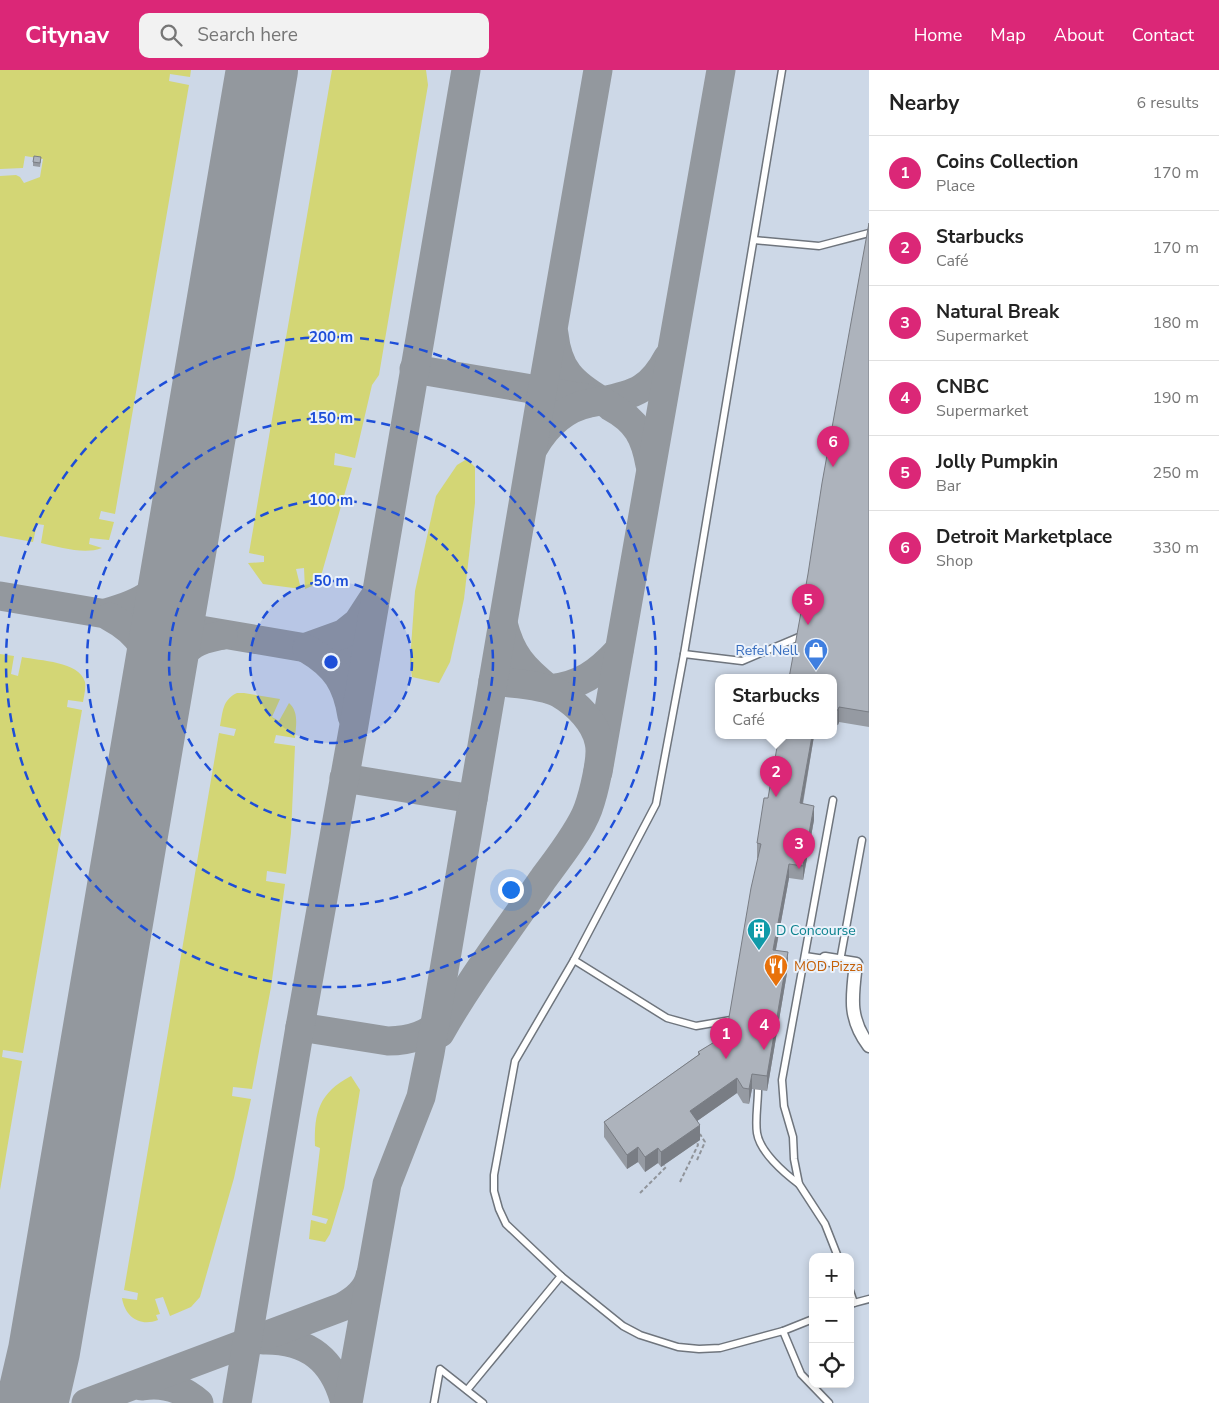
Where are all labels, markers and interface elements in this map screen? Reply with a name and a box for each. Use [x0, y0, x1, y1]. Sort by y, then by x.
search box [139, 13, 489, 58]
text: Citynav [25, 19, 109, 51]
icon: search [157, 21, 185, 49]
text: Search here [197, 22, 298, 48]
text: Home [914, 23, 962, 47]
text: Map [990, 23, 1026, 47]
text: About [1054, 23, 1104, 47]
text: Contact [1132, 23, 1194, 47]
text: Nearby [889, 89, 959, 117]
text: 6 results [1137, 92, 1199, 114]
text: Coins Collection [936, 149, 1078, 175]
text: 1 [900, 162, 910, 184]
text: 170 m [1152, 162, 1199, 184]
text: Place [936, 175, 975, 197]
text: Starbucks [936, 224, 1024, 250]
text: 2 [900, 237, 910, 259]
text: 170 m [1152, 237, 1199, 259]
text: Café [936, 250, 969, 272]
text: Natural Break [936, 299, 1059, 325]
text: 3 [900, 312, 910, 334]
text: 180 m [1152, 312, 1199, 334]
text: Supermarket [936, 325, 1028, 347]
text: 200 m [309, 327, 353, 347]
text: CNBC [936, 374, 989, 400]
text: 4 [900, 387, 910, 409]
text: 190 m [1152, 387, 1199, 409]
text: Supermarket [936, 400, 1028, 422]
text: 150 m [309, 408, 353, 428]
pin: 6 [817, 426, 849, 467]
text: Jolly Pumpkin [936, 449, 1058, 475]
text: 5 [900, 462, 910, 484]
text: 250 m [1152, 462, 1199, 484]
text: Bar [936, 475, 961, 497]
text: 100 m [309, 490, 353, 510]
text: Detroit Marketplace [936, 524, 1112, 550]
text: 6 [900, 537, 910, 559]
text: 330 m [1152, 537, 1199, 559]
text: Shop [936, 550, 973, 572]
text: 50 m [313, 571, 349, 591]
pin: 5 [792, 584, 824, 625]
shop icon: Refel Nell [803, 637, 829, 671]
place label: Refel Nell [736, 641, 799, 660]
centre of rings [322, 653, 340, 671]
popup [715, 674, 837, 739]
text: Starbucks [732, 683, 820, 709]
text: Café [732, 709, 765, 731]
pin: 2 [760, 756, 792, 797]
pin: 3 [783, 828, 815, 869]
your location [498, 877, 524, 903]
building icon: D Concourse [746, 917, 772, 951]
place label: D Concourse [776, 921, 856, 940]
restaurant icon: MOD Pizza [763, 953, 789, 987]
place label: MOD Pizza [794, 957, 863, 976]
pin: 4 [748, 1009, 780, 1050]
pin: 1 [710, 1018, 742, 1059]
map controls [809, 1253, 854, 1388]
button: + [809, 1253, 854, 1298]
button: − [809, 1298, 854, 1343]
button: locate [809, 1343, 854, 1388]

